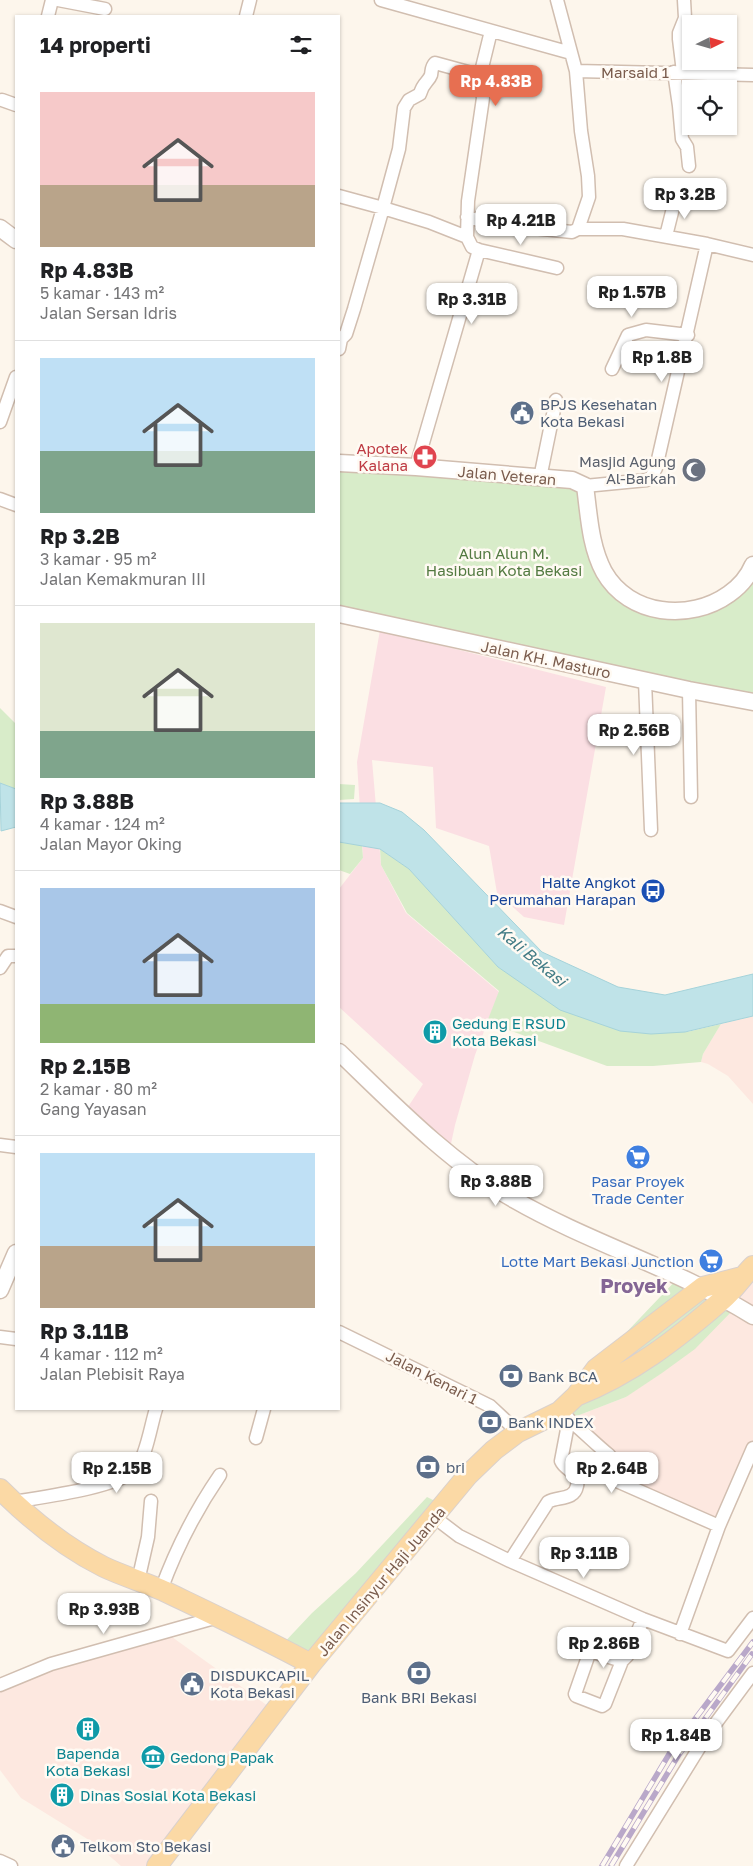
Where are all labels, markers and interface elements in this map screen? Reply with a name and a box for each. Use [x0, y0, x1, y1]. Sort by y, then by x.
north arrow [682, 15, 738, 70]
map controls [682, 15, 737, 135]
icon: filters [287, 31, 315, 59]
text: 14 properti [40, 32, 151, 58]
street label: Marsaid 1 [601, 63, 669, 81]
pin: Rp 4.83B [444, 64, 548, 107]
text: Rp 4.83B [460, 71, 532, 91]
button: locate [682, 80, 737, 135]
icon: home [133, 125, 223, 215]
pin: Rp 3.2B [639, 178, 731, 220]
text: Rp 3.2B [655, 184, 715, 204]
pin: Rp 4.21B [469, 204, 573, 246]
text: Rp 4.21B [486, 210, 556, 230]
text: Rp 4.83B [40, 257, 134, 283]
pin: Rp 1.57B [580, 276, 684, 318]
pin: Rp 3.31B [420, 282, 524, 325]
text: Rp 1.57B [598, 282, 666, 302]
text: 5 kamar · 143 m² [40, 283, 164, 303]
text: Rp 3.31B [437, 289, 507, 309]
text: Jalan Sersan Idris [40, 303, 177, 323]
pin: Rp 1.8B [616, 340, 708, 383]
text: Rp 1.8B [632, 347, 692, 367]
icon: home [133, 390, 223, 480]
place label: BPJS Kesehatan Kota Bekasi [540, 395, 657, 430]
public building icon: BPJS Kesehatan Kota Bekasi [509, 400, 535, 426]
place label: Apotek Kalana [357, 439, 409, 474]
pharmacy icon: Apotek Kalana [412, 444, 438, 470]
place label: Masjid Agung Al-Barkah [579, 452, 676, 487]
mosque icon: Masjid Agung Al-Barkah [681, 457, 707, 483]
street label: Jalan Veteran [457, 462, 557, 488]
text: Rp 3.2B [40, 523, 120, 549]
park label: Alun Alun M. Hasibuan Kota Bekasi [426, 544, 582, 579]
text: 3 kamar · 95 m² [40, 549, 156, 569]
text: Jalan Kemakmuran III [40, 569, 206, 589]
street label: Jalan KH. Masturo [479, 636, 613, 682]
icon: home [133, 655, 223, 745]
pin: Rp 2.56B [582, 714, 686, 756]
text: Rp 2.56B [598, 720, 670, 740]
text: Rp 3.88B [40, 788, 134, 814]
text: 4 kamar · 124 m² [40, 814, 165, 834]
text: Jalan Mayor Oking [40, 834, 182, 854]
place label: Halte Angkot Perumahan Harapan [489, 873, 636, 908]
bus stop icon: Halte Angkot Perumahan Harapan [640, 878, 666, 904]
icon: home [133, 920, 223, 1010]
water label: Kali Bekasi [493, 921, 572, 992]
place label: Gedung E RSUD Kota Bekasi [452, 1014, 566, 1049]
building icon: Gedung E RSUD Kota Bekasi [422, 1019, 448, 1045]
text: Rp 2.15B [40, 1053, 131, 1079]
text: 2 kamar · 80 m² [40, 1079, 157, 1099]
text: Gang Yayasan [40, 1099, 147, 1119]
supermarket icon: Pasar Proyek Trade Center [625, 1144, 651, 1170]
pin: Rp 3.88B [444, 1164, 548, 1207]
text: Rp 3.88B [460, 1171, 532, 1191]
place label: Pasar Proyek Trade Center [591, 1172, 685, 1207]
icon: home [133, 1185, 223, 1275]
supermarket icon: Lotte Mart Bekasi Junction [698, 1248, 724, 1274]
place label: Lotte Mart Bekasi Junction [501, 1252, 694, 1270]
district label: Proyek [600, 1273, 668, 1297]
text: Rp 3.11B [40, 1318, 129, 1344]
text: 4 kamar · 112 m² [40, 1344, 163, 1364]
street label: Jalan Kenari 1 [383, 1346, 481, 1408]
bank icon: Bank BCA [498, 1363, 524, 1389]
text: Jalan Plebisit Raya [40, 1364, 185, 1384]
place label: Bank BCA [528, 1367, 598, 1385]
bank icon: Bank INDEX [477, 1409, 503, 1435]
place label: Bank INDEX [508, 1413, 594, 1431]
pin: Rp 2.15B [65, 1452, 169, 1494]
pin: Rp 2.64B [560, 1452, 664, 1494]
bank icon: bri [415, 1454, 441, 1480]
text: Rp 2.15B [82, 1458, 152, 1478]
place label: bri [446, 1458, 465, 1476]
text: Rp 2.64B [576, 1458, 648, 1478]
street label: Jalan Insinyur Haji Juanda [313, 1503, 449, 1659]
pin: Rp 3.11B [532, 1536, 636, 1579]
text: Rp 3.11B [550, 1543, 618, 1563]
pin: Rp 3.93B [52, 1592, 156, 1635]
text: Rp 3.93B [68, 1599, 140, 1619]
pin: Rp 2.86B [552, 1626, 656, 1669]
text: Rp 2.86B [568, 1633, 640, 1653]
bank icon: Bank BRI Bekasi [406, 1660, 432, 1686]
place label: DISDUKCAPIL Kota Bekasi [210, 1666, 310, 1701]
public building icon: DISDUKCAPIL Kota Bekasi [179, 1671, 205, 1697]
place label: Bank BRI Bekasi [361, 1688, 477, 1706]
building icon: Bapenda Kota Bekasi [75, 1716, 101, 1742]
pin: Rp 1.84B [624, 1718, 728, 1761]
text: Rp 1.84B [641, 1725, 711, 1745]
place label: Bapenda Kota Bekasi [46, 1744, 130, 1779]
museum icon: Gedong Papak [140, 1744, 166, 1770]
place label: Gedong Papak [170, 1748, 275, 1766]
building icon: Dinas Sosial Kota Bekasi [49, 1782, 75, 1808]
place label: Dinas Sosial Kota Bekasi [80, 1786, 256, 1804]
public building icon: Telkom Sto Bekasi [50, 1833, 76, 1859]
place label: Telkom Sto Bekasi [80, 1837, 211, 1855]

